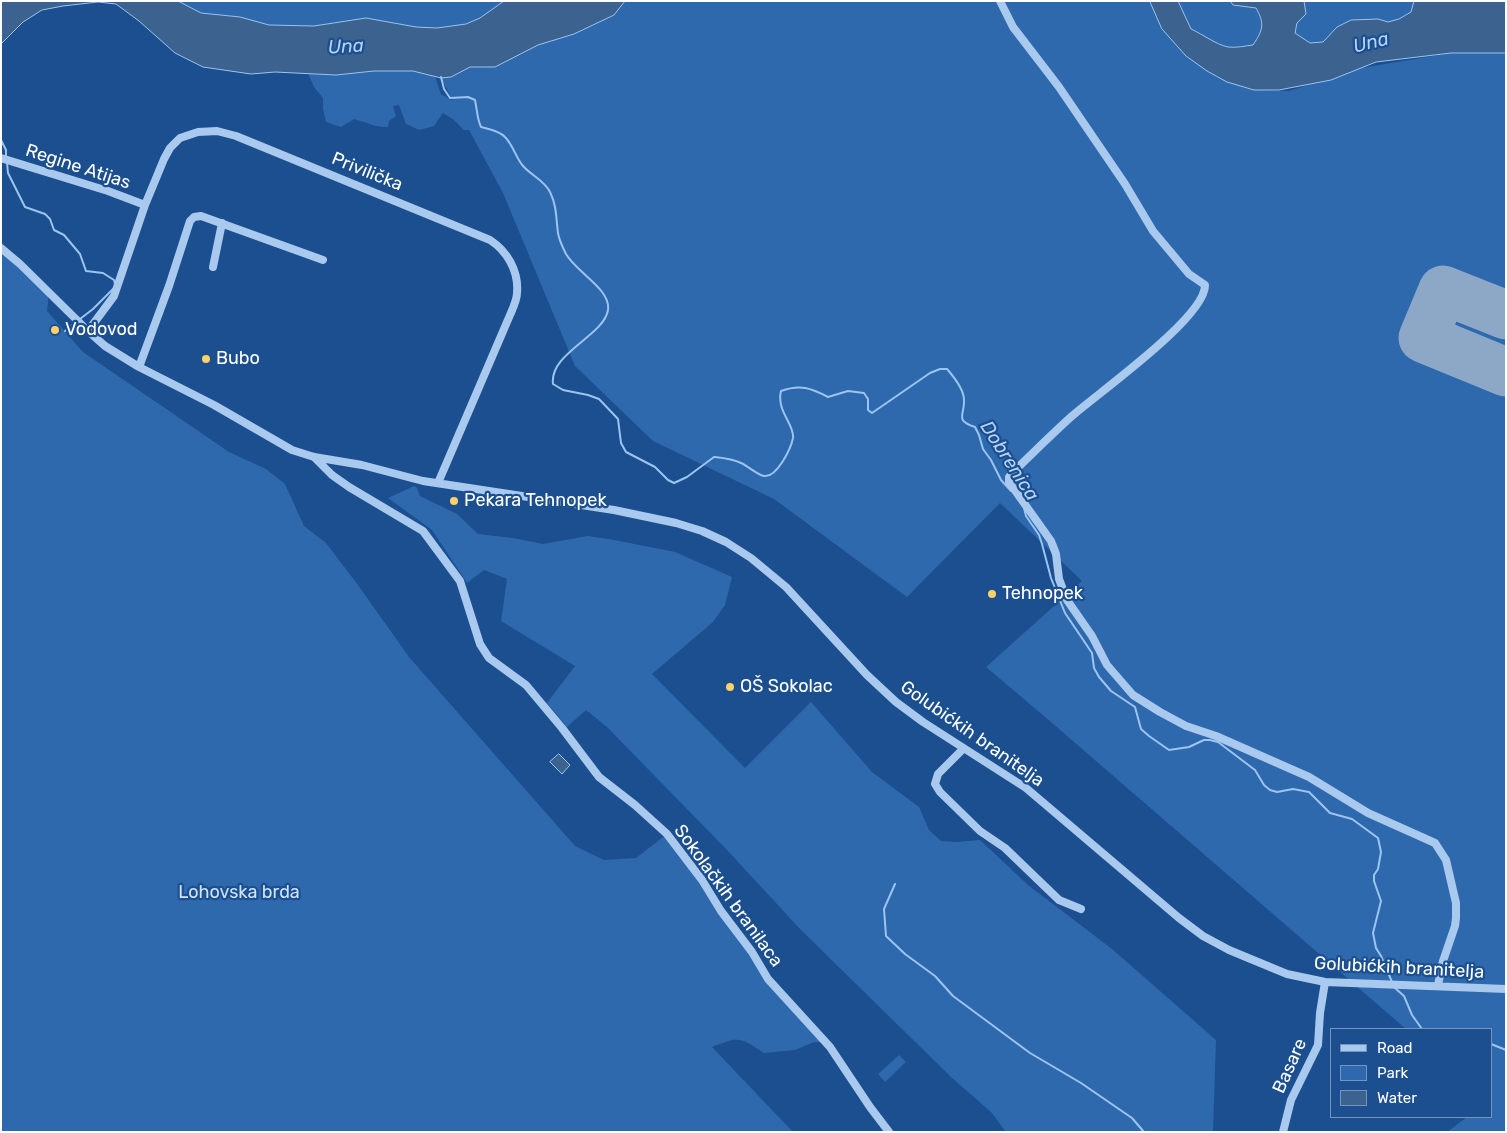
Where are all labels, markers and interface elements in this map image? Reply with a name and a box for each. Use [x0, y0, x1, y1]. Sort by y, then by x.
water label: Una [1351, 28, 1391, 58]
water label: Una [327, 35, 365, 59]
street label: Regine Atijas [23, 140, 133, 194]
street label: Privilička [328, 148, 406, 196]
place label: Vodovod [65, 319, 138, 341]
marker: Vodovod [49, 324, 61, 336]
place label: Bubo [216, 348, 260, 370]
marker: Bubo [200, 353, 212, 365]
water label: Dobrenica [975, 417, 1043, 505]
place label: Pekara Tehnopek [464, 490, 607, 512]
marker: Pekara Tehnopek [448, 495, 460, 507]
place label: Tehnopek [1002, 583, 1083, 605]
marker: Tehnopek [986, 588, 998, 600]
place label: OŠ Sokolac [740, 676, 833, 698]
street label: Golubićkih branitelja [896, 676, 1048, 792]
marker: OŠ Sokolac [724, 681, 736, 693]
street label: Sokolačkih branilaca [669, 821, 787, 971]
park label: Lohovska brda [178, 882, 300, 904]
street label: Golubićkih branitelja [1313, 953, 1485, 983]
legend [1330, 1028, 1492, 1118]
street label: Basare [1268, 1035, 1312, 1097]
text: Road [1377, 1039, 1413, 1057]
text: Park [1377, 1064, 1408, 1082]
text: Water [1377, 1089, 1417, 1107]

